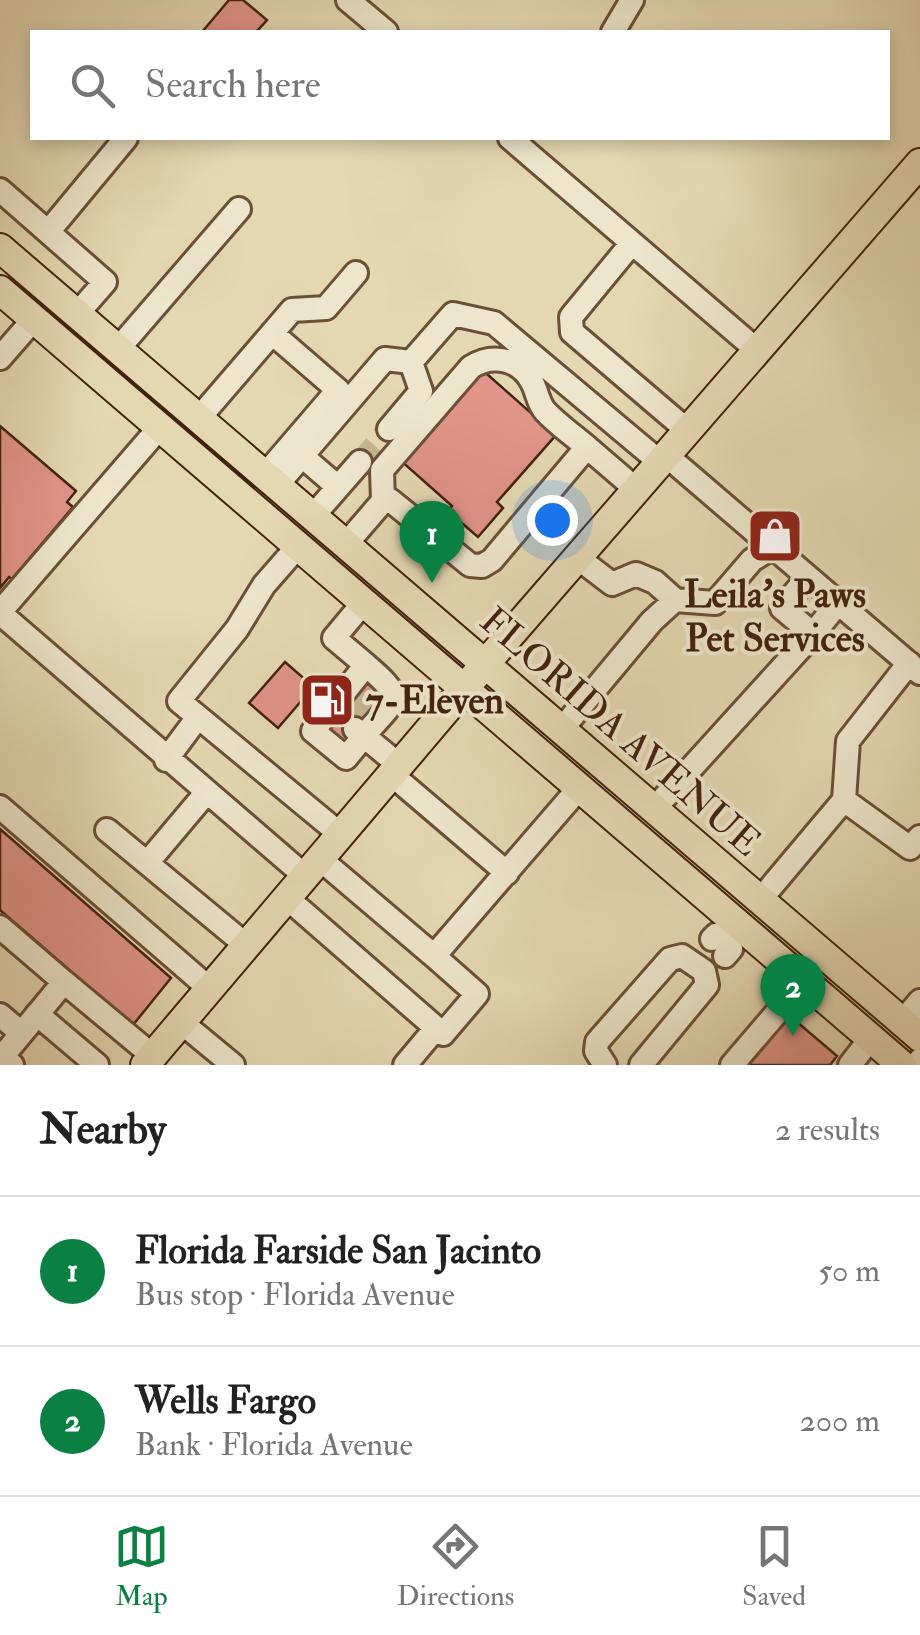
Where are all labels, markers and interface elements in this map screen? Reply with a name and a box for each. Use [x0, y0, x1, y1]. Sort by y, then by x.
search box [30, 30, 890, 140]
icon: search [65, 58, 120, 113]
text: Search here [145, 61, 321, 109]
your location [527, 495, 578, 546]
pin: 1 [400, 500, 464, 583]
shop icon: Leila's Paws Pet Services [745, 506, 805, 566]
place label: Leila's Paws Pet Services [684, 571, 866, 663]
street label: FLORIDA AVENUE [470, 597, 771, 867]
fuel station icon: 7-Eleven [297, 670, 357, 730]
place label: 7-Eleven [366, 677, 504, 725]
pin: 2 [760, 954, 826, 1036]
text: Nearby [40, 1104, 166, 1156]
text: 2 results [775, 1110, 880, 1150]
text: Florida Farside San Jacinto [135, 1227, 541, 1275]
text: 1 [67, 1251, 78, 1291]
text: 50 m [818, 1251, 880, 1291]
text: Bus stop · Florida Avenue [135, 1275, 455, 1315]
text: Wells Fargo [135, 1377, 316, 1425]
text: 2 [64, 1401, 81, 1441]
text: 200 m [799, 1401, 880, 1441]
text: Bank · Florida Avenue [135, 1425, 413, 1465]
tab: Map [114, 1519, 169, 1614]
tab: Directions [397, 1519, 514, 1614]
tab: Saved [742, 1519, 806, 1614]

